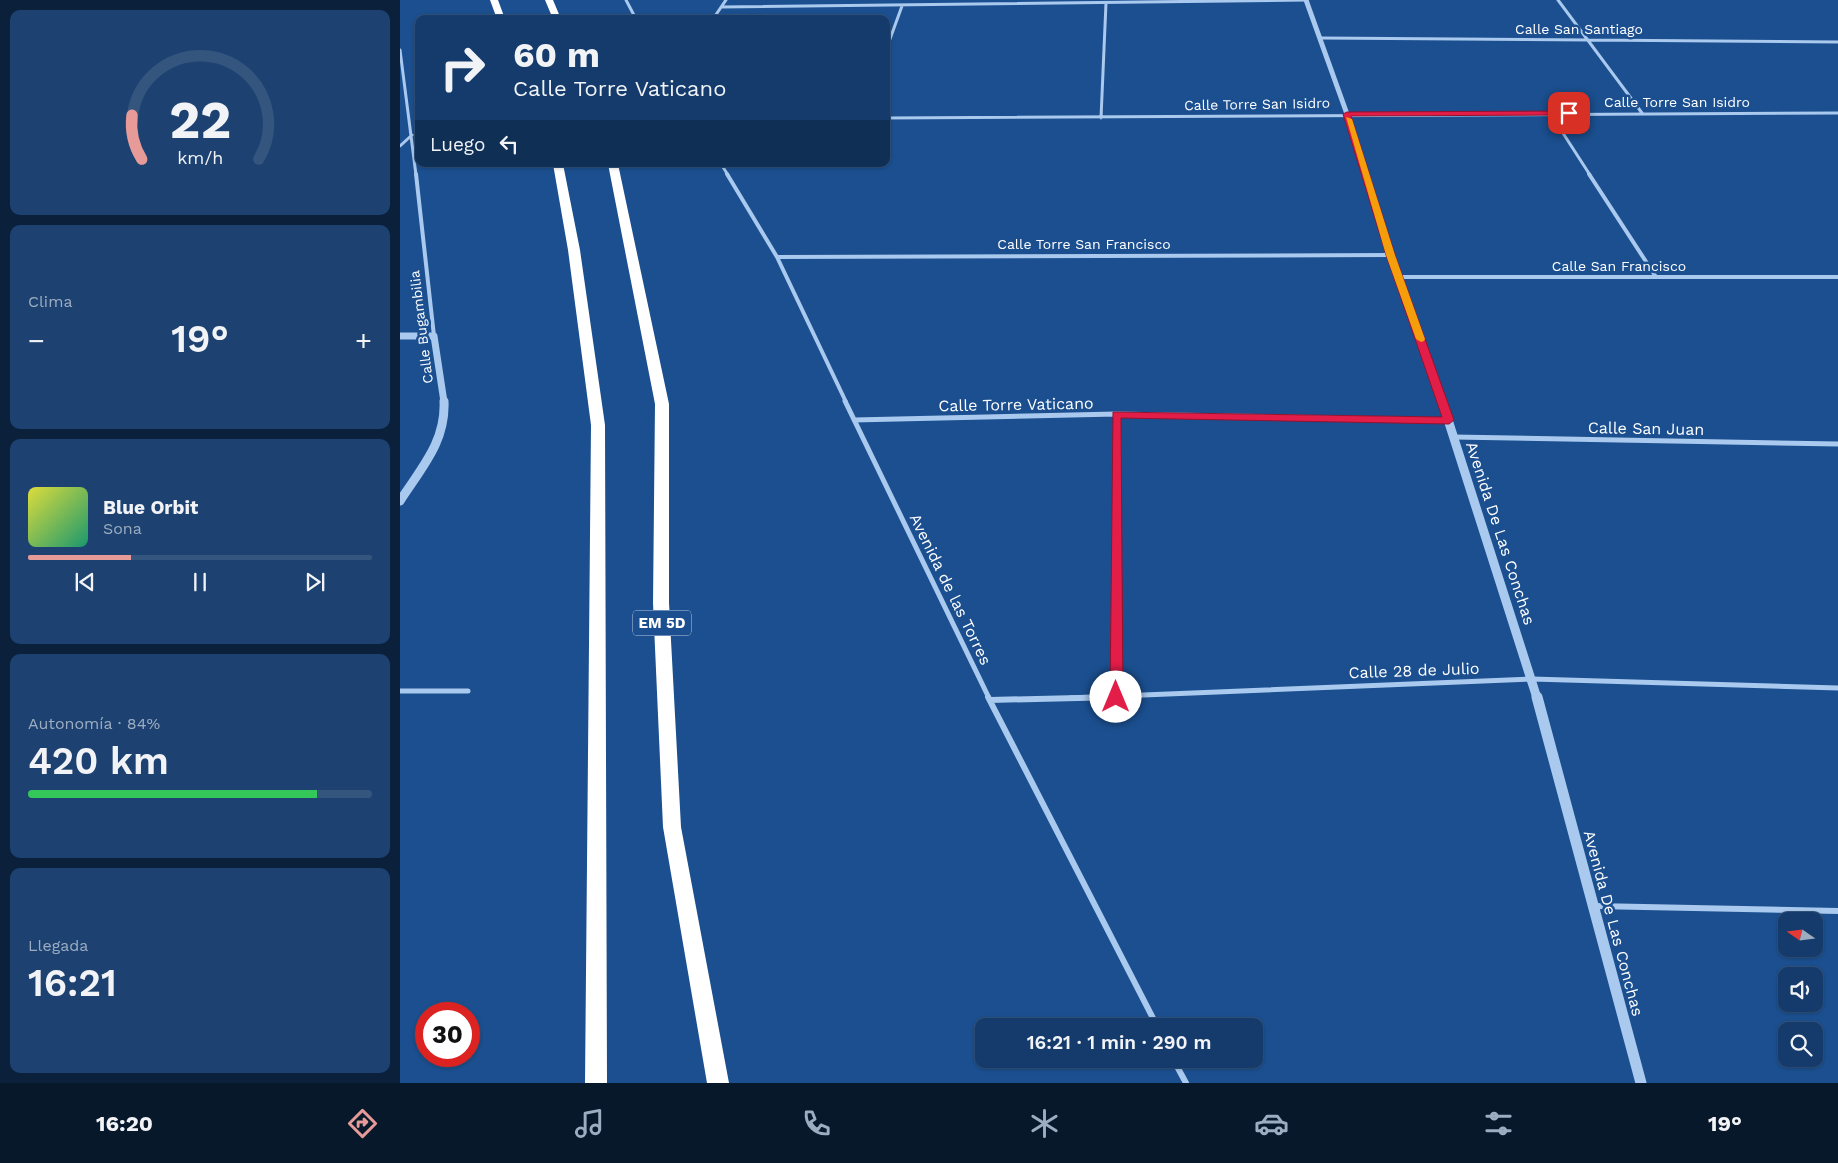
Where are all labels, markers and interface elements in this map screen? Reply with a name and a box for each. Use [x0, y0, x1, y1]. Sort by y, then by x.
street label: Calle San Santiago [1515, 21, 1643, 37]
text: 60 m [513, 34, 600, 76]
icon: right [430, 35, 495, 100]
text: Calle Torre Vaticano [513, 76, 726, 101]
text: 22 [169, 90, 231, 151]
pin [1548, 92, 1590, 134]
street label: Calle Torre San Isidro [1604, 94, 1750, 110]
street label: Calle Torre San Isidro [1184, 95, 1330, 113]
icon: arrive [1555, 99, 1583, 127]
icon: left [495, 130, 523, 158]
text: Luego [430, 133, 485, 156]
text: km/h [177, 147, 223, 168]
street label: Calle Torre San Francisco [997, 236, 1171, 252]
street label: Calle San Francisco [1552, 258, 1686, 274]
street label: Calle Bugambilia [406, 269, 436, 384]
text: Clima [28, 292, 72, 311]
text: 19° [171, 317, 229, 361]
text: − [28, 324, 45, 357]
text: + [355, 324, 372, 357]
street label: Calle Torre Vaticano [938, 394, 1094, 415]
street label: Calle San Juan [1588, 418, 1704, 439]
street label: Avenida De Las Conchas [1462, 439, 1539, 627]
text: Blue Orbit [103, 496, 198, 519]
street label: Avenida de las Torres [906, 510, 995, 668]
text: Sona [103, 519, 142, 538]
icon: previous [71, 568, 99, 596]
icon: pause [186, 568, 214, 596]
icon: next [301, 568, 329, 596]
road number: EM 5D [633, 610, 691, 636]
street label: Calle 28 de Julio [1348, 659, 1480, 682]
position arrow [1089, 670, 1141, 722]
text: Autonomía · 84% [28, 714, 160, 733]
text: 420 km [28, 739, 169, 783]
street label: Avenida De Las Conchas [1580, 828, 1647, 1018]
north arrow [1778, 912, 1822, 958]
map controls [1778, 912, 1823, 1067]
text: Llegada [28, 936, 88, 955]
text: 16:21 [28, 961, 117, 1005]
button: sound [1778, 967, 1823, 1012]
speed limit sign: 30 [415, 1002, 480, 1067]
button: search [1778, 1022, 1823, 1067]
text: 16:21 · 1 min · 290 m [1027, 1031, 1211, 1054]
icon: directions [345, 1106, 380, 1141]
icon: music [572, 1106, 607, 1141]
icon: phone [799, 1106, 834, 1141]
icon: climate [1027, 1106, 1062, 1141]
icon: car [1254, 1106, 1289, 1141]
icon: filters [1481, 1106, 1516, 1141]
text: 16:20 [96, 1111, 153, 1136]
text: 19° [1708, 1111, 1742, 1136]

